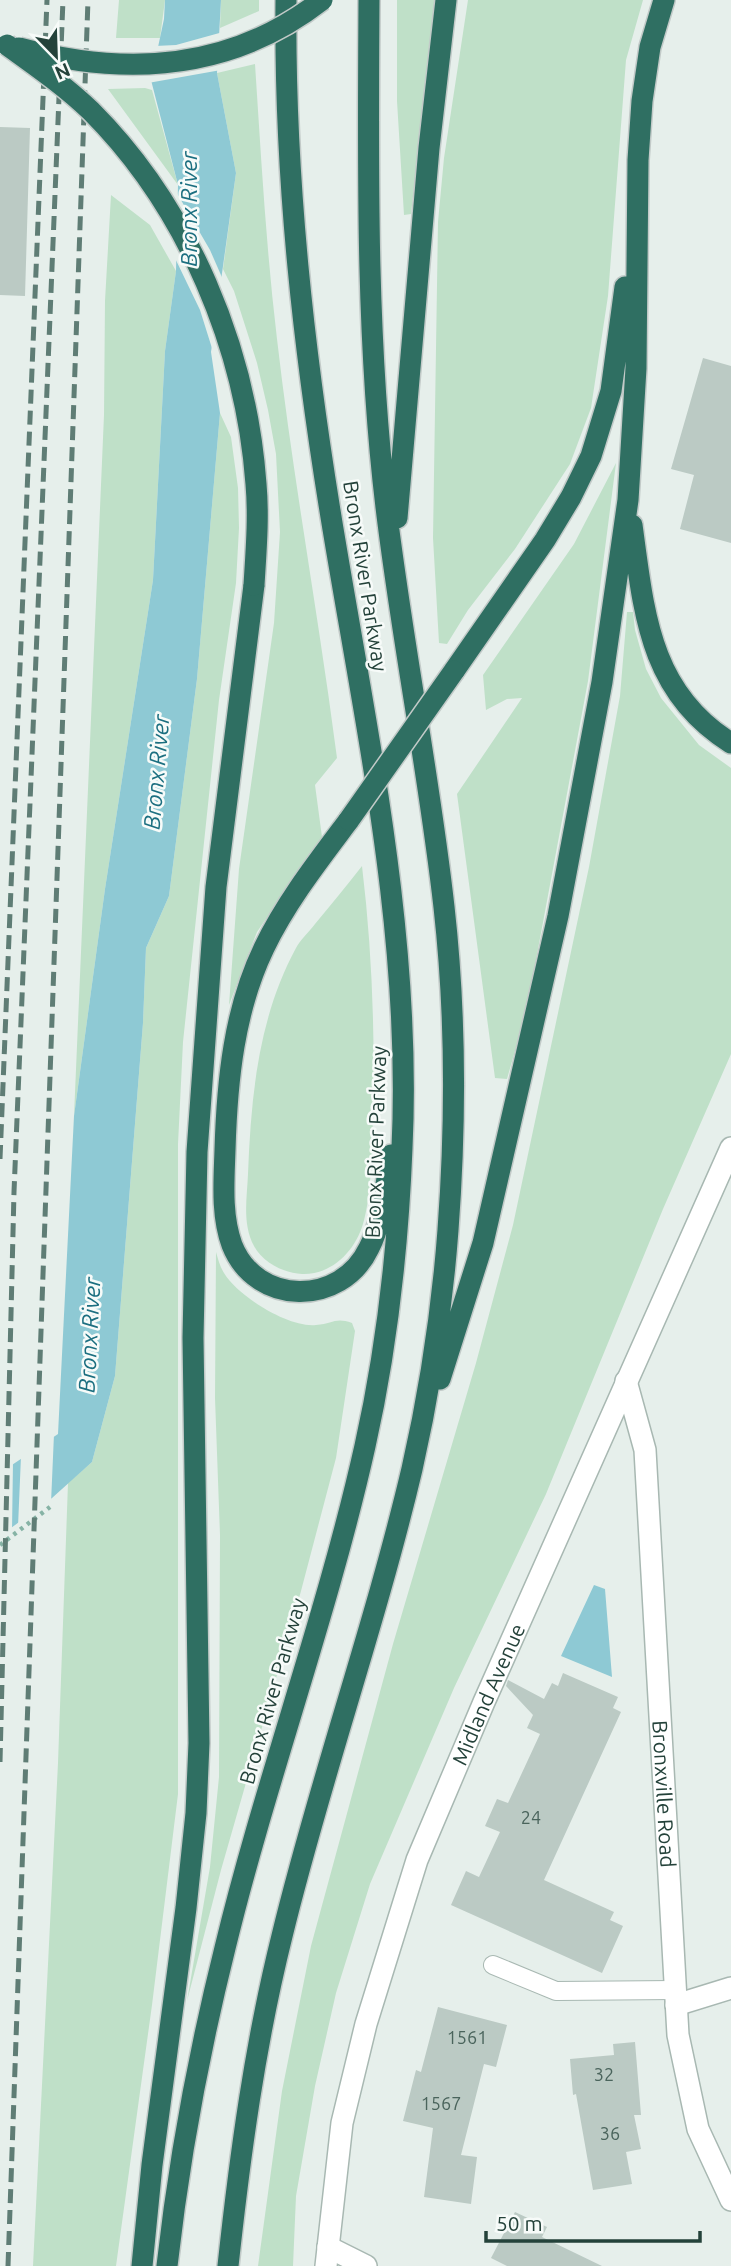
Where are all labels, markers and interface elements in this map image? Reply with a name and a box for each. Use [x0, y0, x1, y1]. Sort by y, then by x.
north arrow [21, 21, 91, 91]
text: N [52, 59, 73, 85]
water label: Bronx River [176, 150, 201, 267]
street label: Bronx River Parkway [339, 479, 393, 673]
water label: Bronx River [139, 712, 174, 831]
street label: Bronx River Parkway [360, 1045, 390, 1239]
water label: Bronx River [73, 1275, 105, 1393]
street label: Bronx River Parkway [234, 1595, 310, 1787]
street label: Midland Avenue [447, 1620, 530, 1768]
street label: Bronxville Road [648, 1720, 681, 1868]
house number: 24 [521, 1807, 541, 1827]
house number: 1561 [447, 2027, 487, 2047]
house number: 32 [594, 2064, 614, 2084]
house number: 1567 [421, 2093, 461, 2113]
house number: 36 [600, 2123, 620, 2143]
scale bar [486, 2200, 700, 2244]
text: 50 m [496, 2211, 543, 2235]

